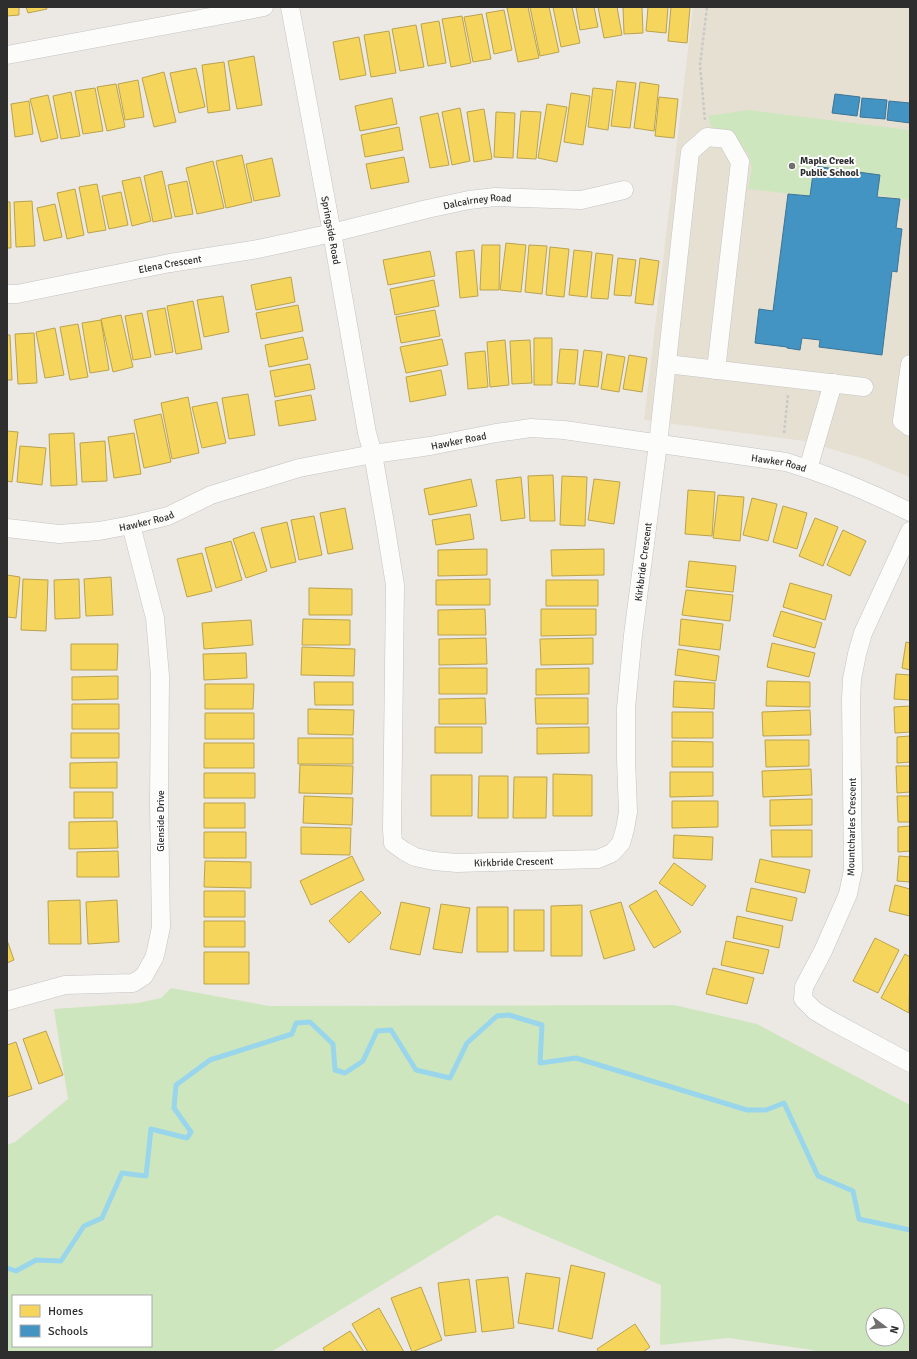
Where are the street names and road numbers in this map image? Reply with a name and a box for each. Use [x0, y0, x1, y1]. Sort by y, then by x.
street label: Dalcairney Road [442, 192, 512, 212]
street label: Springside Road [318, 195, 342, 266]
street label: Elena Crescent [138, 253, 203, 276]
street label: Hawker Road [430, 430, 487, 453]
street label: Hawker Road [750, 452, 808, 475]
street label: Hawker Road [118, 509, 176, 534]
street label: Kirkbride Crescent [632, 521, 655, 602]
street label: Mountcharles Crescent [845, 777, 859, 876]
street label: Glenside Drive [155, 790, 167, 852]
street label: Kirkbride Crescent [474, 855, 554, 870]

